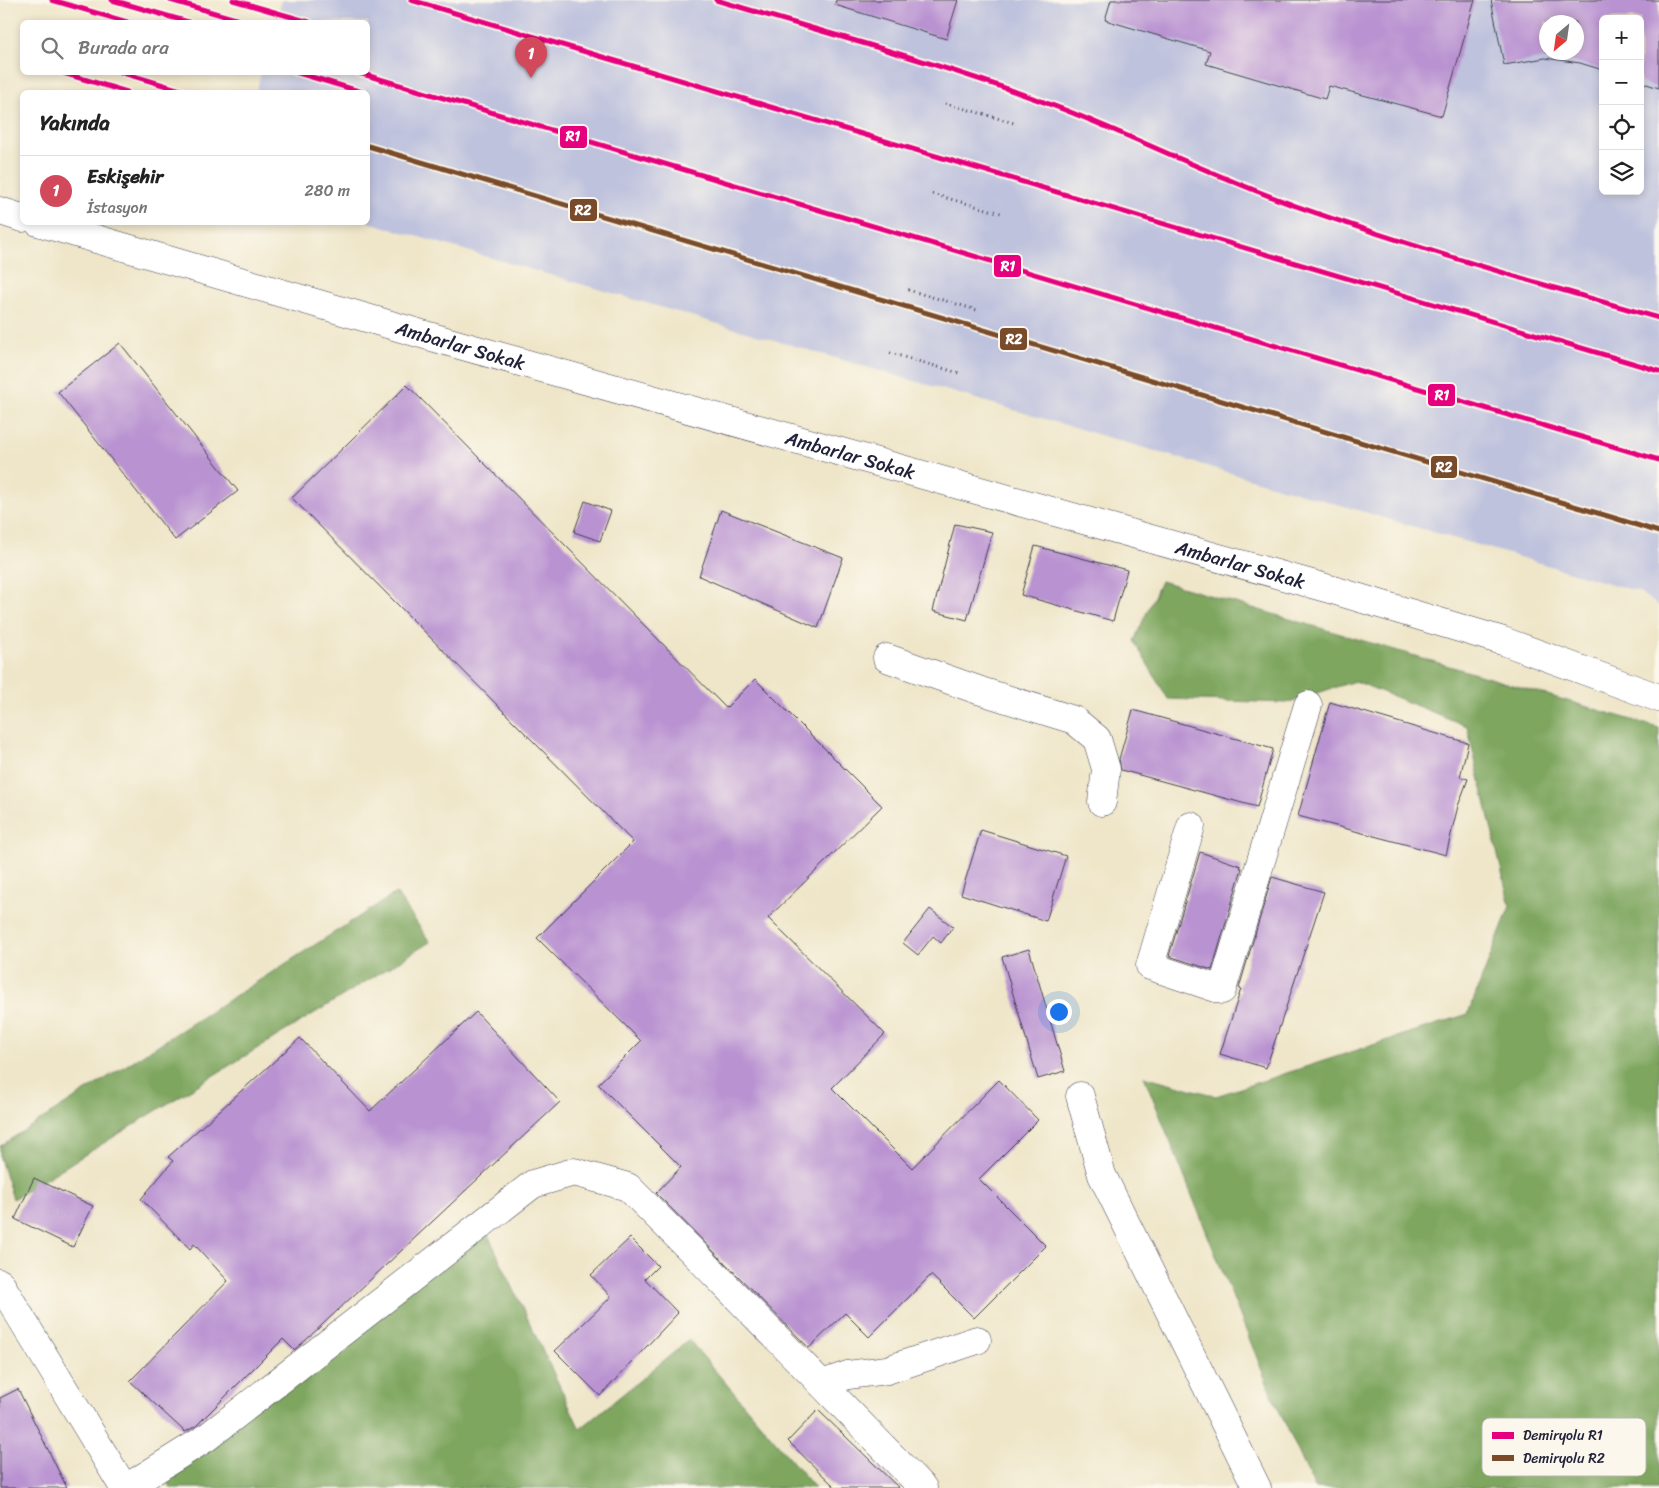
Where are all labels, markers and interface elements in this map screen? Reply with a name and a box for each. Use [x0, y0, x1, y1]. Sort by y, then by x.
north arrow [1539, 15, 1584, 60]
map controls [1599, 15, 1644, 195]
button: + [1599, 15, 1644, 60]
search box [20, 20, 370, 75]
text: Burada ara [78, 31, 169, 64]
icon: search [38, 34, 66, 62]
pin: 1 [515, 37, 547, 78]
button: − [1599, 60, 1644, 105]
text: Yakında [40, 104, 110, 142]
button: locate [1599, 105, 1644, 150]
text: R1 [565, 124, 580, 149]
line badge: R1 [559, 125, 588, 149]
button: layers [1599, 150, 1644, 195]
text: Eskişehir [87, 160, 163, 193]
text: 1 [53, 176, 59, 205]
text: 280 m [305, 176, 350, 205]
text: İstasyon [87, 193, 147, 222]
line badge: R2 [569, 198, 598, 222]
text: R2 [574, 198, 592, 223]
line badge: R1 [993, 254, 1022, 278]
text: R1 [1000, 254, 1015, 279]
street label: Ambarlar Sokak [391, 310, 530, 379]
line badge: R2 [999, 327, 1028, 351]
text: R2 [1005, 327, 1023, 352]
line badge: R1 [1427, 383, 1456, 407]
text: R1 [1434, 383, 1449, 408]
street label: Ambarlar Sokak [781, 420, 920, 489]
line badge: R2 [1430, 455, 1458, 479]
text: R2 [1435, 455, 1453, 480]
street label: Ambarlar Sokak [1171, 530, 1310, 598]
your location [1046, 999, 1072, 1025]
legend [1482, 1418, 1646, 1476]
text: Demiryolu R1 [1523, 1423, 1603, 1448]
text: Demiryolu R2 [1523, 1446, 1605, 1471]

